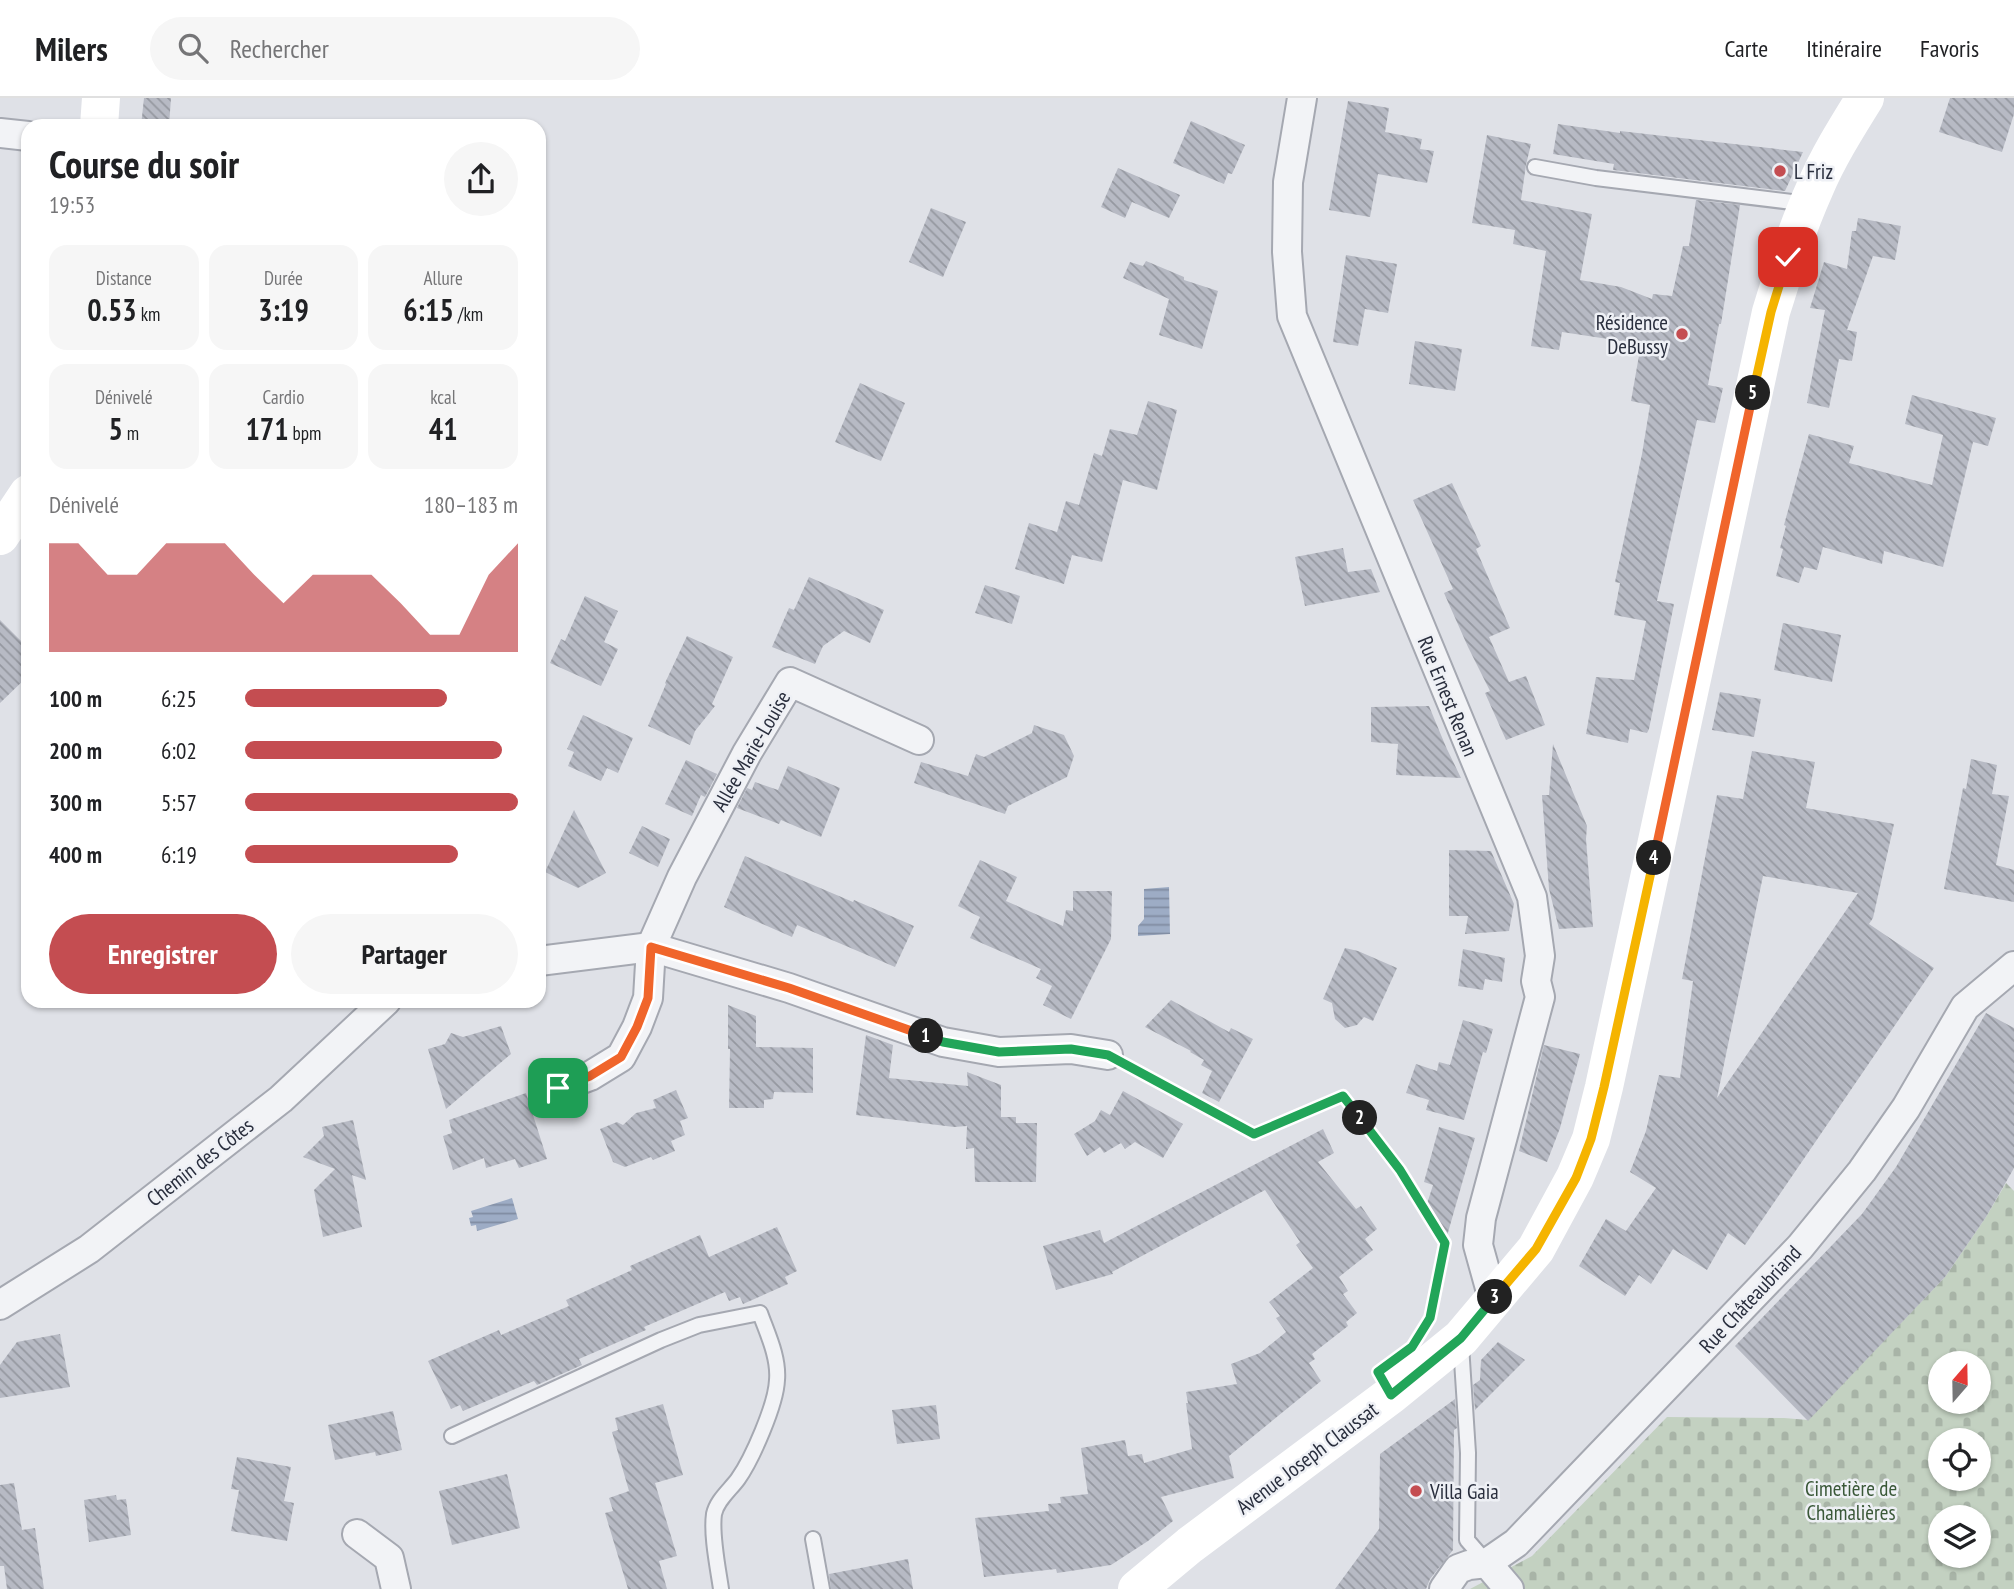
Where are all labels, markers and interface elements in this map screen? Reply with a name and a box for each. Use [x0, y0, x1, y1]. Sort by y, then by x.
search box [150, 17, 640, 80]
text: Milers [35, 27, 108, 70]
icon: search [174, 29, 212, 67]
text: Rechercher [230, 32, 329, 65]
text: Carte [1724, 33, 1768, 64]
text: Itinéraire [1806, 33, 1882, 64]
text: Favoris [1920, 33, 1979, 64]
text: Course du soir [49, 139, 239, 188]
button: share [444, 142, 518, 216]
place label: L Friz [1794, 158, 1833, 185]
marker: L Friz [1772, 163, 1788, 179]
text: 19:53 [49, 190, 95, 219]
pin [1758, 227, 1818, 287]
icon: check [1769, 238, 1807, 276]
text: Distance [96, 266, 152, 290]
text: Durée [264, 266, 303, 290]
text: Allure [424, 266, 463, 290]
text: 0.53 [87, 290, 137, 329]
text: 3:19 [258, 290, 309, 329]
text: 6:15 [403, 290, 454, 329]
text: km [137, 302, 160, 326]
text: /km [454, 302, 483, 326]
place label: Résidence DeBussy [1596, 309, 1668, 360]
marker: Résidence DeBussy [1674, 326, 1690, 342]
pin: 5 [1736, 376, 1770, 410]
text: 5 [1748, 380, 1757, 404]
text: Dénivelé [95, 385, 153, 409]
text: Cardio [263, 385, 304, 409]
text: kcal [430, 385, 456, 409]
text: 5 [108, 409, 123, 448]
text: 171 [246, 409, 289, 448]
text: 41 [429, 409, 458, 448]
text: m [123, 421, 139, 445]
text: bpm [289, 421, 321, 445]
text: Dénivelé [49, 490, 119, 519]
text: 180–183 m [424, 490, 518, 519]
street label: Rue Ernest Renan [1412, 632, 1484, 760]
text: 100 m [49, 684, 102, 713]
text: 6:25 [161, 684, 197, 713]
street label: Allée Marie-Louise [706, 686, 796, 816]
text: 200 m [49, 736, 102, 765]
text: 6:02 [161, 736, 197, 765]
text: 300 m [49, 788, 102, 817]
text: 5:57 [161, 788, 197, 817]
text: 400 m [49, 840, 102, 869]
text: 6:19 [161, 840, 197, 869]
pin: 4 [1636, 840, 1672, 876]
text: 4 [1649, 845, 1658, 869]
button: Enregistrer [49, 914, 277, 994]
button: Partager [291, 914, 518, 994]
pin: 1 [908, 1018, 944, 1054]
text: 1 [921, 1023, 930, 1047]
pin [528, 1058, 588, 1118]
icon: arrive [539, 1069, 577, 1107]
pin: 2 [1342, 1100, 1378, 1136]
text: 2 [1355, 1105, 1364, 1129]
street label: Chemin des Côtes [141, 1112, 259, 1212]
street label: Rue Châteaubriand [1693, 1240, 1807, 1358]
pin: 3 [1478, 1280, 1512, 1314]
text: 3 [1490, 1284, 1499, 1308]
north arrow [1928, 1351, 1992, 1414]
map controls [1928, 1351, 1991, 1568]
street label: Avenue Joseph Claussat [1231, 1396, 1383, 1520]
button: locate [1928, 1428, 1991, 1491]
park label: Cimetière de Chamalières [1805, 1475, 1897, 1526]
place label: Villa Gaia [1429, 1478, 1499, 1505]
marker: Villa Gaia [1408, 1483, 1424, 1499]
button: layers [1928, 1505, 1991, 1568]

